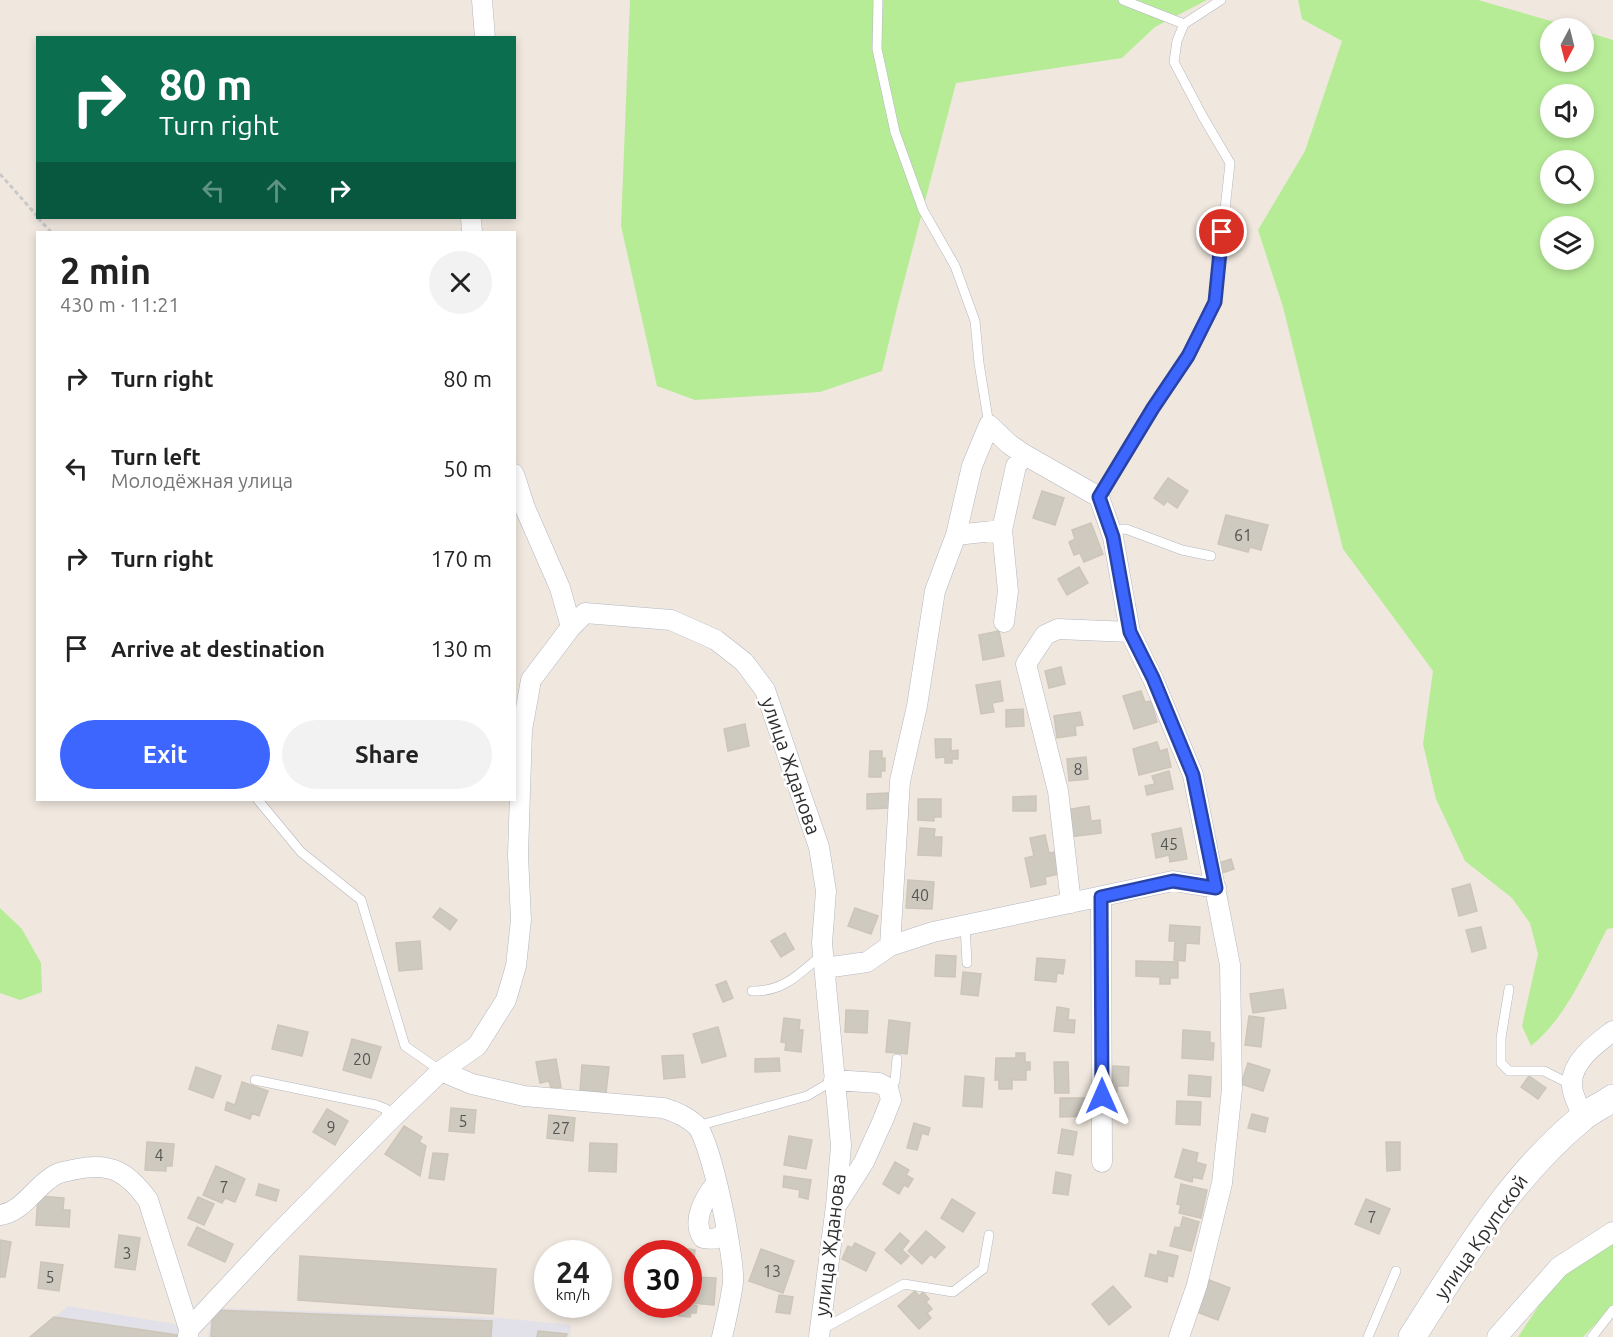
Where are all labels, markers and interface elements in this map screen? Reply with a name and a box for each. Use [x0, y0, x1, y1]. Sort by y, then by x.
north arrow [1540, 18, 1594, 72]
map controls [1540, 18, 1594, 270]
icon: right [60, 60, 138, 138]
text: 80 m [159, 61, 253, 108]
button: sound [1540, 84, 1594, 138]
text: Turn right [159, 110, 279, 140]
button: search [1540, 150, 1594, 204]
icon: left [197, 174, 230, 207]
icon: ahead [260, 174, 293, 207]
icon: right [323, 174, 356, 207]
pin [1196, 206, 1247, 257]
icon: arrive [1205, 215, 1238, 248]
button: layers [1540, 216, 1594, 270]
text: 2 min [60, 250, 151, 291]
button: close [429, 251, 492, 314]
text: 430 m · 11:21 [60, 293, 180, 316]
icon: right [60, 362, 93, 395]
text: Turn right [111, 366, 213, 391]
text: 80 m [443, 366, 492, 391]
text: Turn left [111, 444, 201, 469]
icon: left [60, 452, 93, 485]
text: 50 m [443, 456, 492, 481]
text: Молодёжная улица [111, 469, 293, 492]
house number: 61 [1234, 526, 1252, 544]
icon: right [60, 542, 93, 575]
text: Turn right [111, 546, 213, 571]
text: 170 m [431, 546, 492, 571]
icon: arrive [60, 632, 93, 665]
text: Arrive at destination [111, 636, 325, 661]
text: 130 m [431, 636, 492, 661]
street label: улица Жданова [757, 694, 826, 838]
button: Exit [60, 720, 270, 789]
button: Share [282, 720, 492, 789]
house number: 8 [1073, 760, 1083, 778]
house number: 45 [1160, 835, 1178, 853]
house number: 40 [911, 886, 929, 904]
house number: 20 [353, 1050, 371, 1068]
position arrow [1070, 1064, 1134, 1128]
house number: 5 [458, 1112, 468, 1130]
house number: 9 [326, 1118, 336, 1136]
house number: 27 [552, 1119, 570, 1137]
house number: 4 [154, 1146, 164, 1164]
street label: улица Крупской [1429, 1170, 1532, 1304]
street label: улица Жданова [809, 1172, 850, 1318]
house number: 7 [219, 1178, 229, 1196]
house number: 7 [1367, 1208, 1377, 1226]
speed limit sign: 30 [624, 1240, 702, 1318]
house number: 3 [122, 1244, 132, 1262]
text: 24 [556, 1255, 590, 1289]
house number: 13 [763, 1262, 781, 1280]
house number: 5 [45, 1268, 55, 1286]
text: km/h [556, 1286, 590, 1303]

